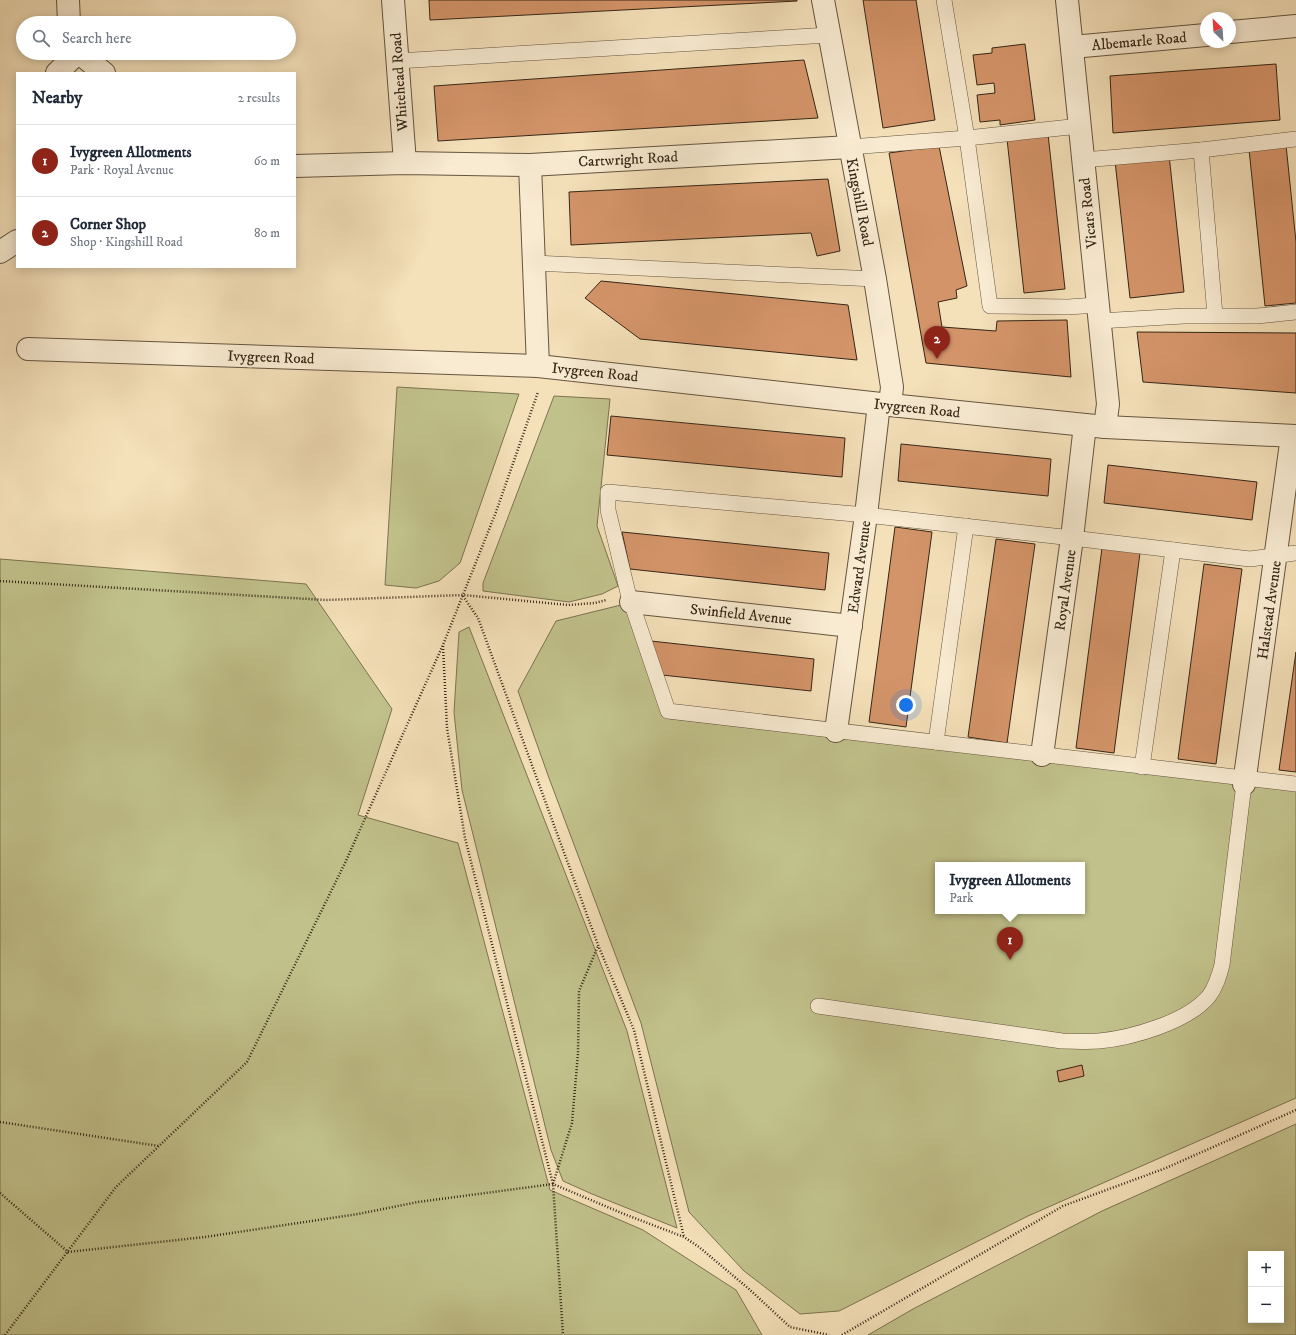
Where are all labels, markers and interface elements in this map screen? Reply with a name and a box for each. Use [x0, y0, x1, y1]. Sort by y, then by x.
north arrow [1200, 12, 1236, 48]
search box [16, 16, 296, 60]
icon: search [30, 27, 52, 49]
street label: Albemarle Road [1091, 28, 1188, 55]
text: Search here [62, 29, 131, 48]
street label: Whitehead Road [387, 31, 412, 133]
text: Nearby [32, 87, 82, 109]
text: 2 results [238, 90, 280, 106]
text: Ivygreen Allotments [70, 143, 192, 162]
street label: Cartwright Road [578, 147, 679, 172]
text: 1 [43, 153, 47, 169]
text: 60 m [254, 153, 280, 169]
street label: Kingshill Road [842, 156, 877, 248]
text: Park · Royal Avenue [70, 162, 174, 178]
street label: Vicars Road [1075, 176, 1102, 250]
text: Corner Shop [70, 215, 146, 234]
text: 2 [42, 225, 48, 241]
text: 80 m [254, 225, 280, 241]
text: Shop · Kingshill Road [70, 234, 183, 250]
pin: 2 [924, 326, 950, 359]
street label: Ivygreen Road [227, 346, 315, 369]
street label: Ivygreen Road [551, 358, 640, 387]
street label: Ivygreen Road [873, 394, 962, 423]
street label: Edward Avenue [844, 519, 875, 615]
street label: Royal Avenue [1050, 548, 1081, 632]
street label: Halstead Avenue [1253, 559, 1286, 661]
street label: Swinfield Avenue [689, 600, 793, 629]
your location [896, 695, 916, 715]
popup [935, 862, 1085, 914]
text: Ivygreen Allotments [949, 871, 1071, 890]
text: Park [949, 890, 973, 906]
pin: 1 [997, 927, 1023, 960]
map controls [1248, 1251, 1284, 1323]
button: + [1248, 1251, 1284, 1287]
button: − [1248, 1287, 1284, 1323]

